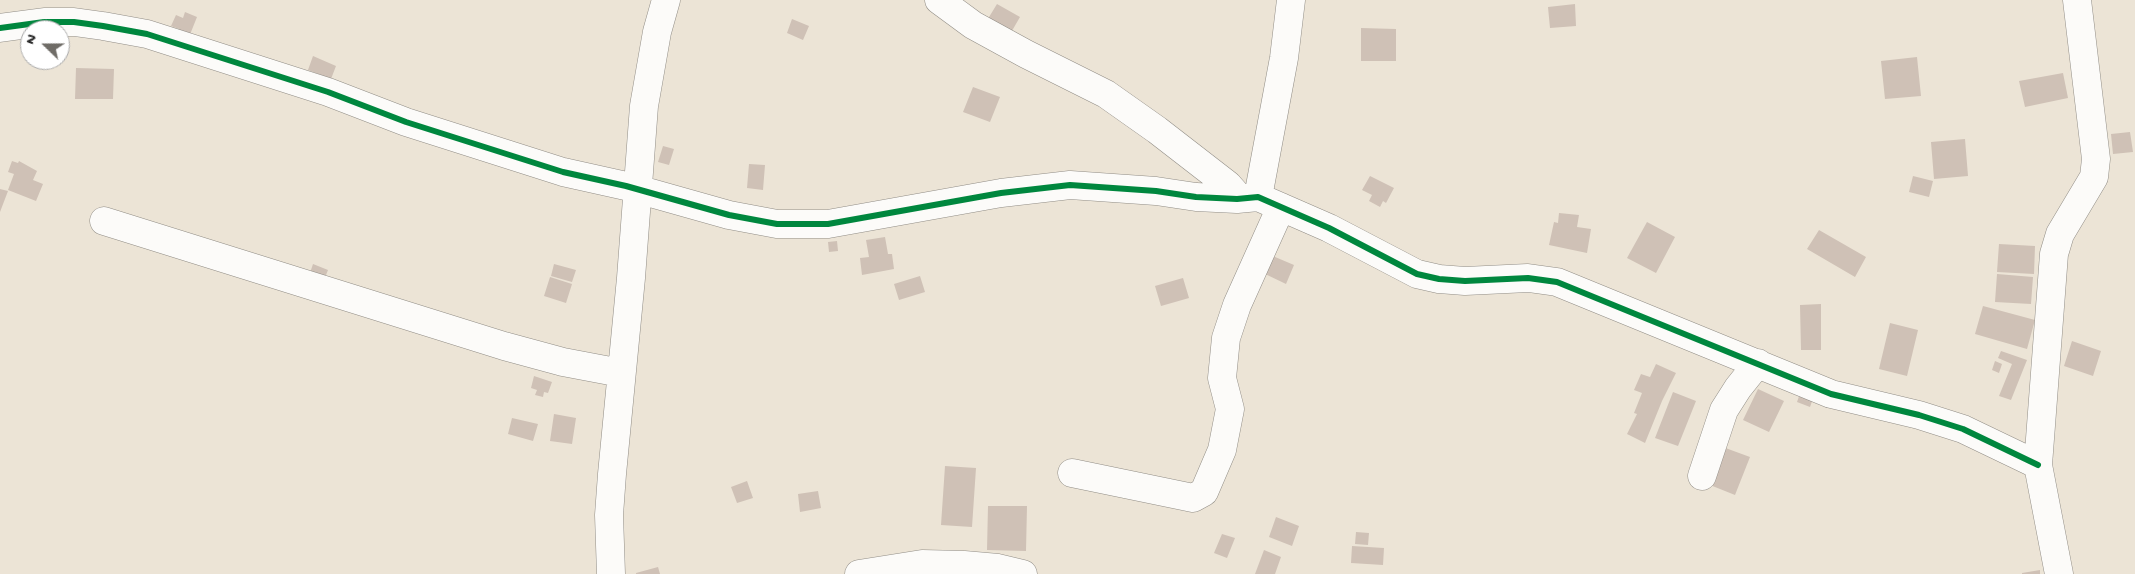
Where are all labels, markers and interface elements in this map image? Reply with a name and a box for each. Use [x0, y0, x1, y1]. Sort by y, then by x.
north arrow [20, 20, 70, 70]
text: N [22, 32, 41, 47]

